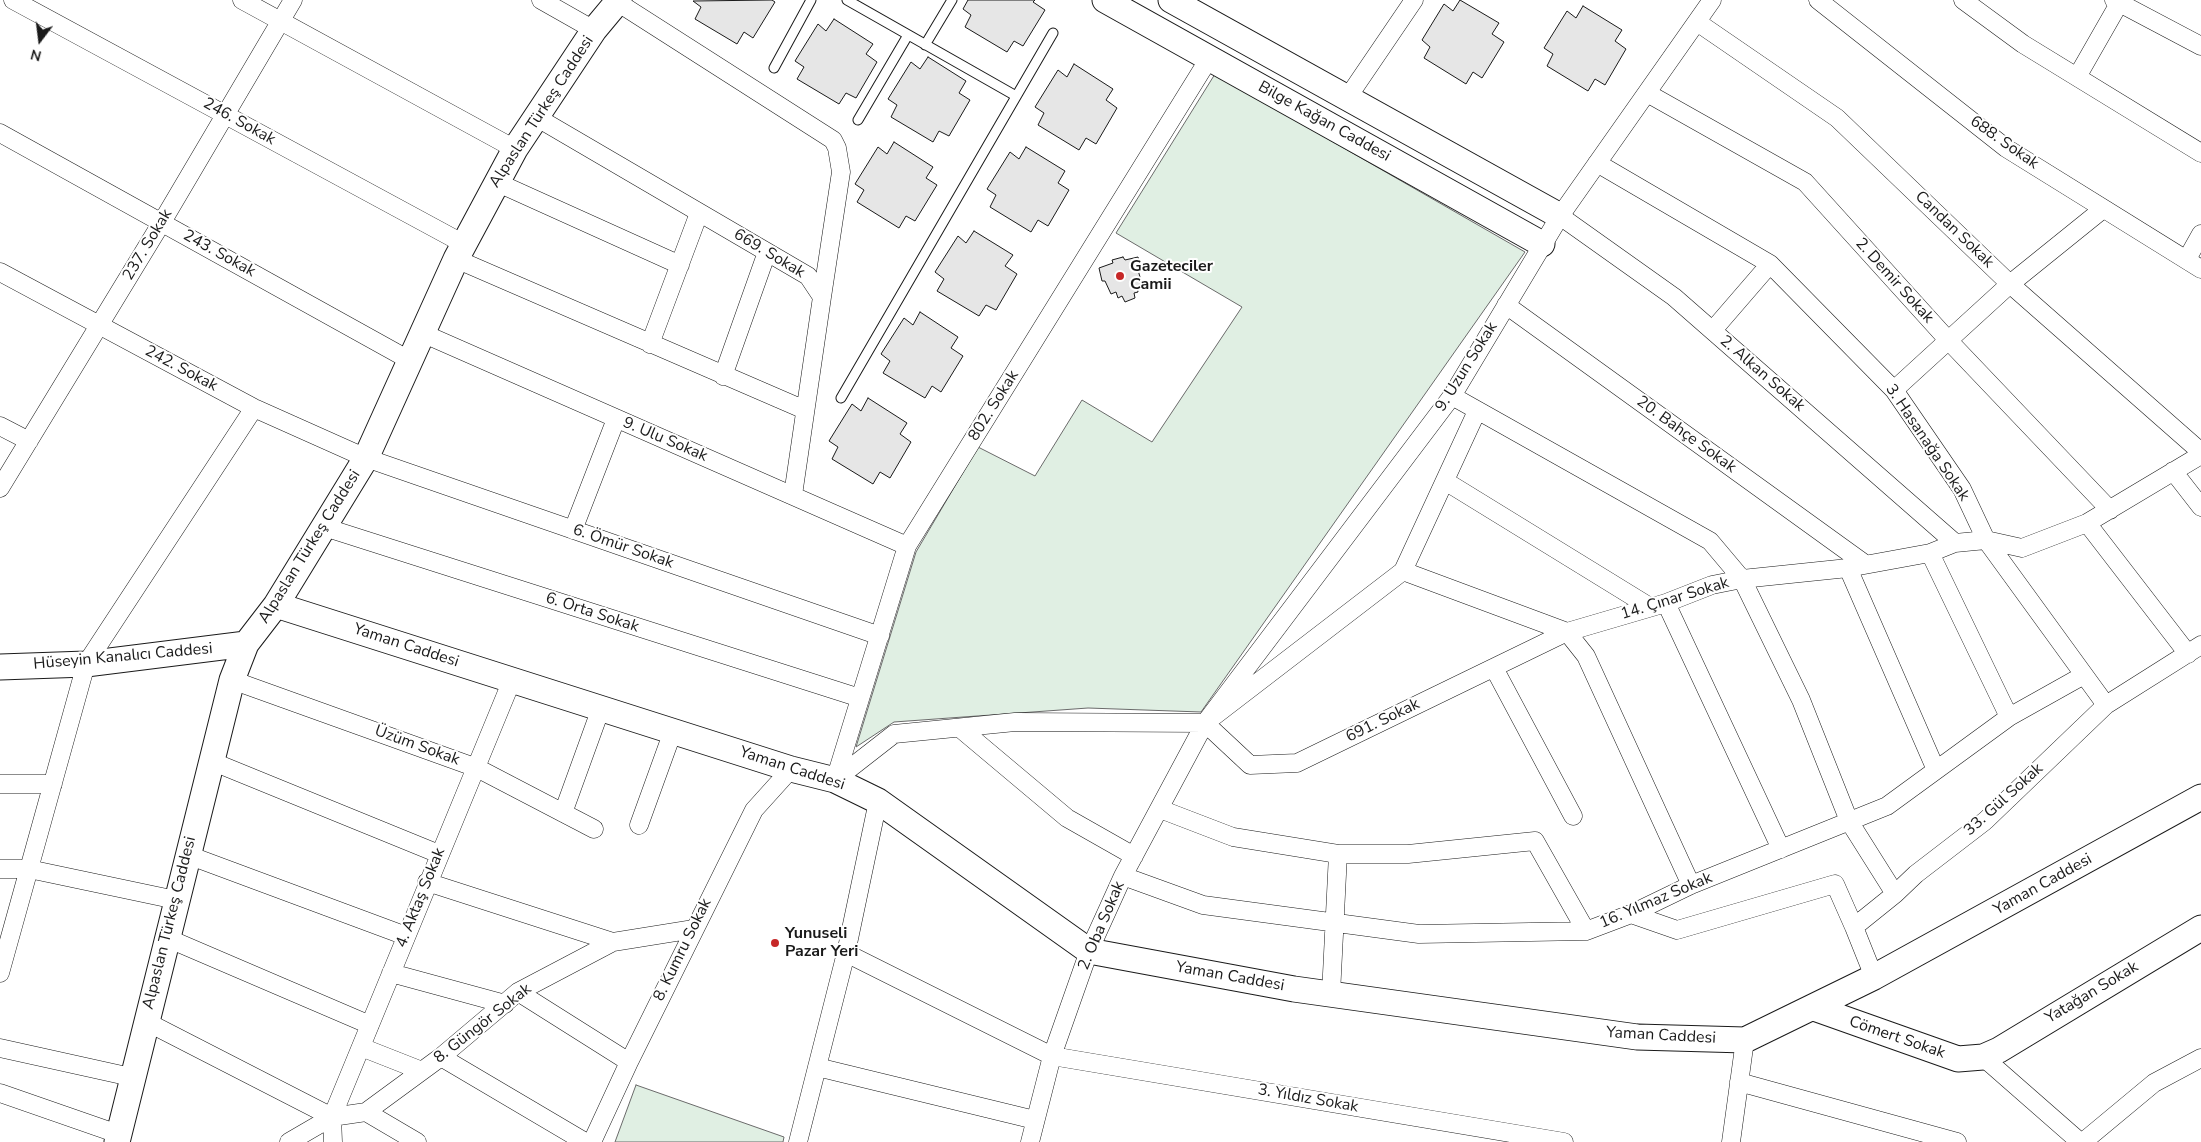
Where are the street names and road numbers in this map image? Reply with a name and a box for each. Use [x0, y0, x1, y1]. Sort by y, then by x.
street label: Alpaslan Türkeş Caddesi [486, 32, 598, 192]
street label: Bilge Kağan Caddesi [1255, 78, 1393, 166]
street label: 246. Sokak [199, 94, 279, 150]
street label: 688. Sokak [1966, 112, 2042, 174]
street label: Candan Sokak [1911, 188, 1997, 272]
street label: 237. Sokak [119, 206, 177, 284]
street label: 669. Sokak [730, 225, 808, 283]
street label: 243. Sokak [179, 226, 259, 282]
street label: 2. Demir Sokak [1851, 234, 1937, 328]
street label: 9. Uzun Sokak [1432, 319, 1502, 415]
street label: 2. Alkan Sokak [1716, 332, 1808, 416]
street label: 242. Sokak [141, 342, 221, 396]
street label: 802. Sokak [965, 367, 1023, 445]
street label: 3. Hasanağa Sokak [1881, 381, 1973, 505]
street label: 20. Bahçe Sokak [1632, 392, 1740, 478]
street label: 9. Ulu Sokak [620, 414, 710, 466]
street label: Alpaslan Türkeş Caddesi [255, 467, 365, 627]
street label: 6. Ömür Sokak [570, 521, 676, 573]
street label: 14. Çınar Sokak [1619, 573, 1731, 625]
street label: 6. Orta Sokak [543, 589, 641, 637]
street label: Yaman Caddesi [351, 620, 461, 672]
street label: Hüseyin Kanalıcı Caddesi [33, 640, 213, 674]
street label: 691. Sokak [1343, 695, 1423, 747]
street label: Üzüm Sokak [372, 722, 462, 770]
street label: Yaman Caddesi [737, 743, 847, 795]
street label: 33. Gül Sokak [1961, 760, 2047, 840]
street label: Alpaslan Türkeş Caddesi [139, 835, 201, 1011]
street label: 4. Aktaş Sokak [392, 845, 450, 951]
street label: Yaman Caddesi [1990, 850, 2096, 920]
street label: 16. Yılmaz Sokak [1597, 869, 1715, 933]
street label: 2. Oba Sokak [1075, 879, 1129, 973]
street label: 8. Kumru Sokak [650, 896, 716, 1004]
street label: Yaman Caddesi [1174, 958, 1286, 996]
street label: Yatağan Sokak [2042, 958, 2142, 1028]
street label: 8. Güngör Sokak [430, 980, 536, 1068]
street label: Cömert Sokak [1846, 1013, 1948, 1063]
street label: Yaman Caddesi [1606, 1024, 1716, 1048]
street label: 3. Yıldız Sokak [1256, 1081, 1360, 1117]

